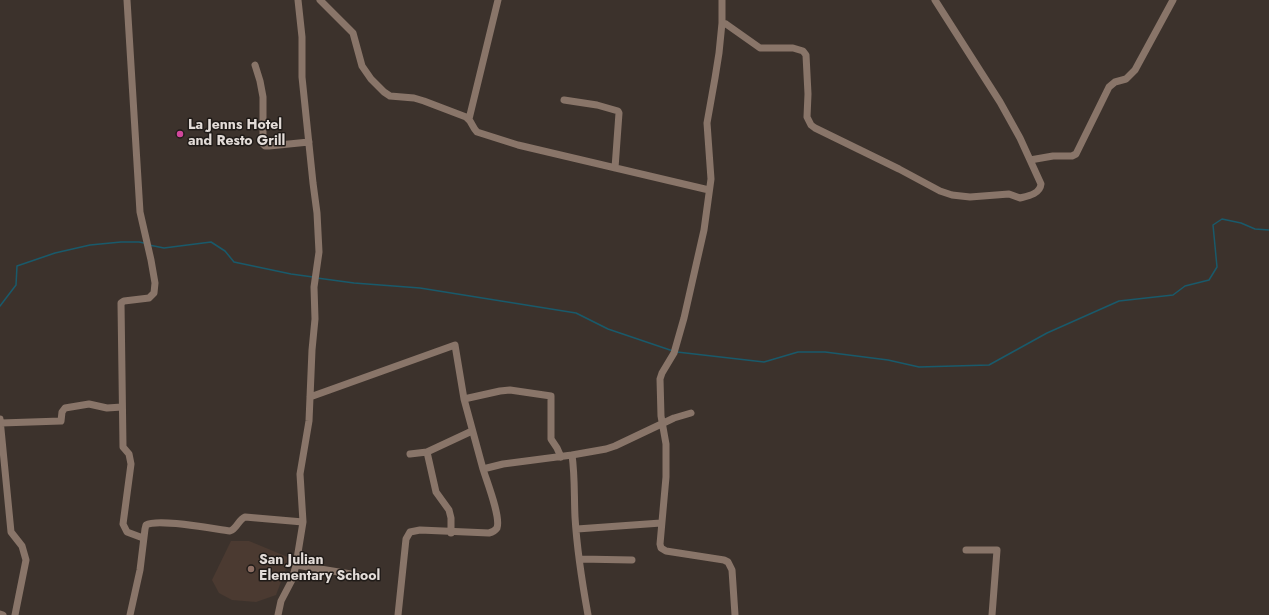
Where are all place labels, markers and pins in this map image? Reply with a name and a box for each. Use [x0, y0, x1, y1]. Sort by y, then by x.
place label: La Jenns Hotel and Resto Grill [188, 118, 285, 150]
marker: La Jenns Hotel and Resto Grill [175, 129, 185, 139]
place label: San Julian Elementary School [259, 553, 380, 586]
marker: San Julian Elementary School [246, 564, 256, 574]

